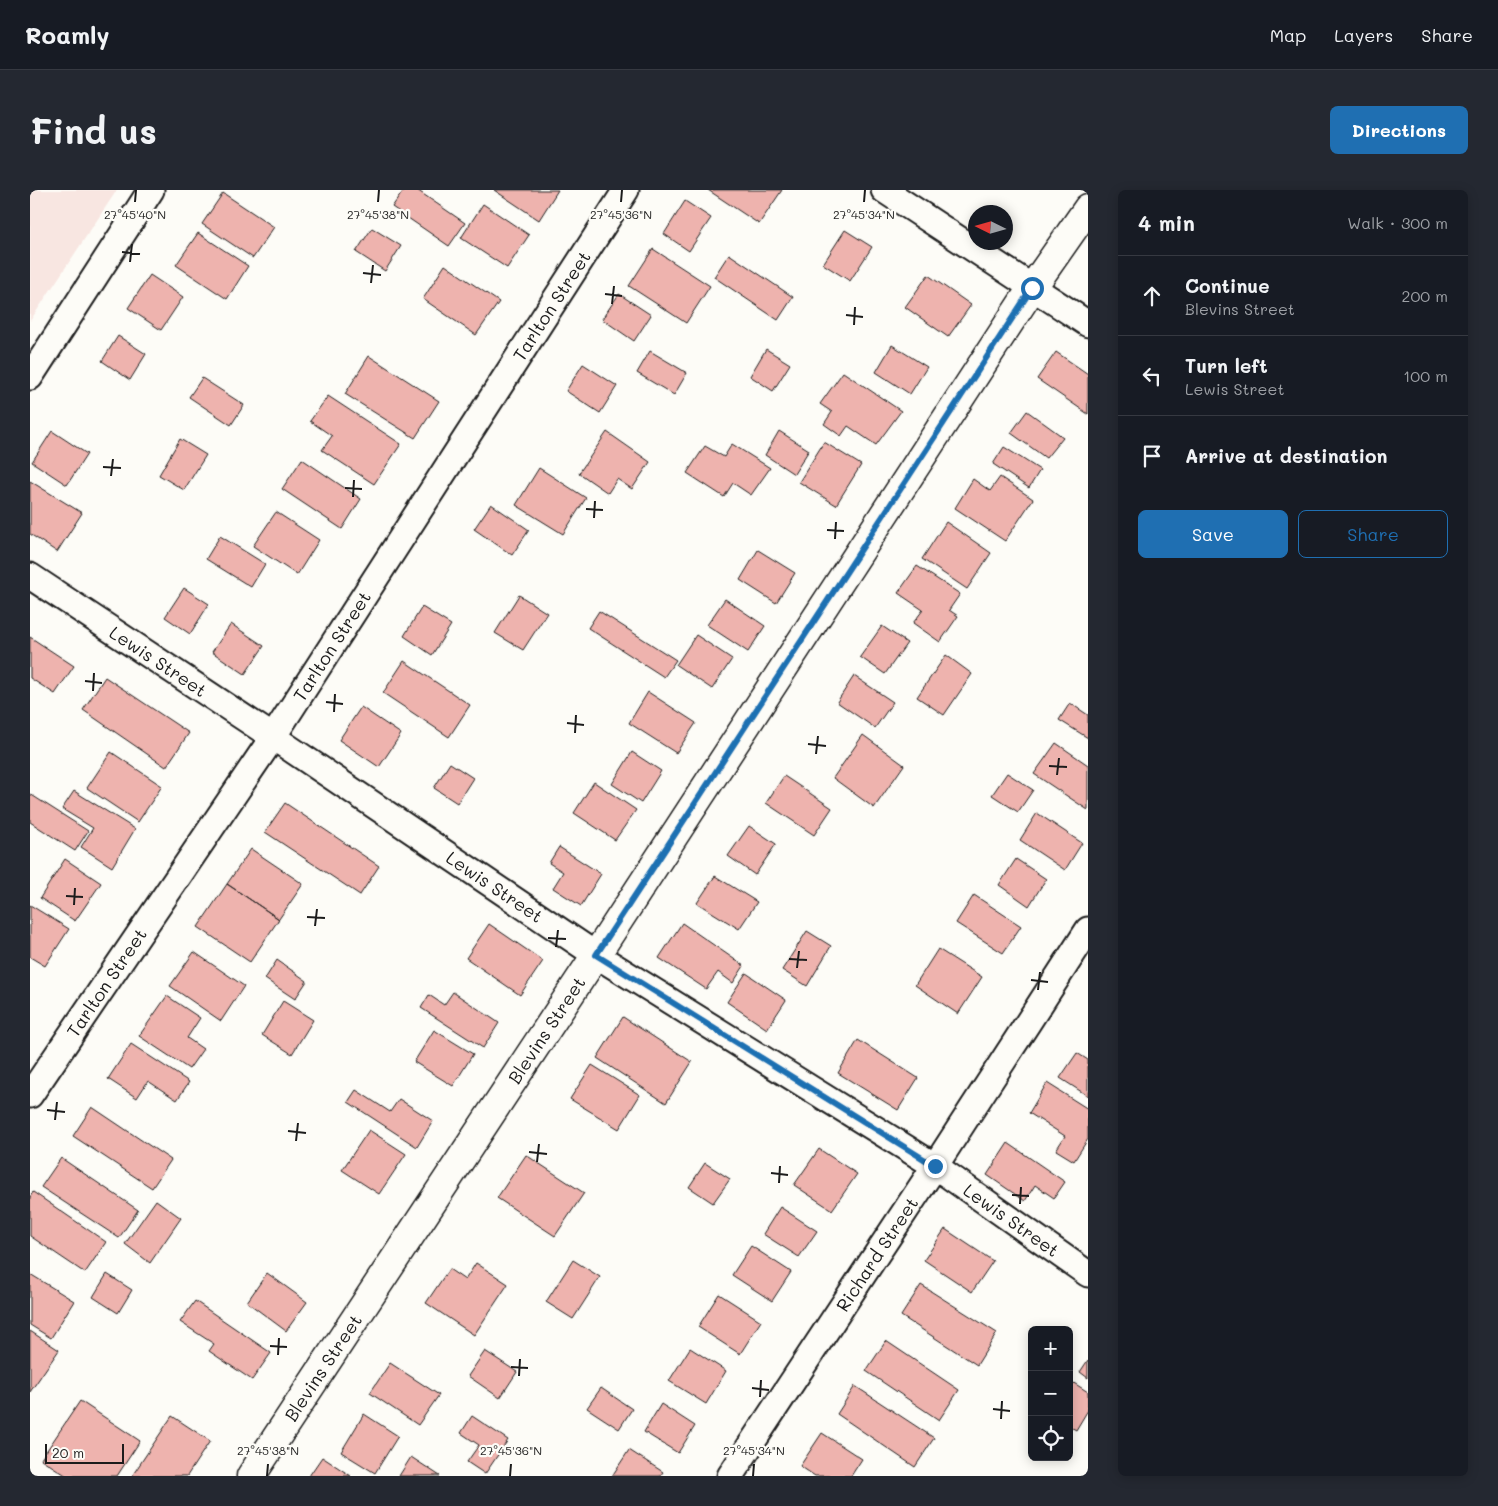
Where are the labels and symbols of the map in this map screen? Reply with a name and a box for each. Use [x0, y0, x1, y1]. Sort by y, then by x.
north arrow [968, 205, 1013, 250]
text: 27°45'40"N [104, 206, 166, 222]
text: 27°45'38"N [347, 206, 409, 222]
text: 27°45'36"N [590, 206, 652, 222]
text: 27°45'34"N [833, 206, 895, 222]
street label: Tarlton Street [507, 246, 596, 365]
route start [1021, 277, 1044, 300]
street label: Tarlton Street [287, 586, 376, 706]
street label: Lewis Street [105, 620, 212, 702]
street label: Lewis Street [442, 845, 548, 928]
street label: Tarlton Street [61, 923, 152, 1042]
street label: Blevins Street [502, 972, 591, 1088]
route end [924, 1155, 947, 1178]
street label: Lewis Street [959, 1178, 1064, 1262]
street label: Richard Street [830, 1192, 923, 1316]
street label: Blevins Street [279, 1309, 367, 1426]
scale bar [45, 1441, 124, 1464]
text: 27°45'38"N [237, 1442, 299, 1458]
text: 27°45'36"N [480, 1442, 542, 1458]
text: 27°45'34"N [723, 1442, 785, 1458]

